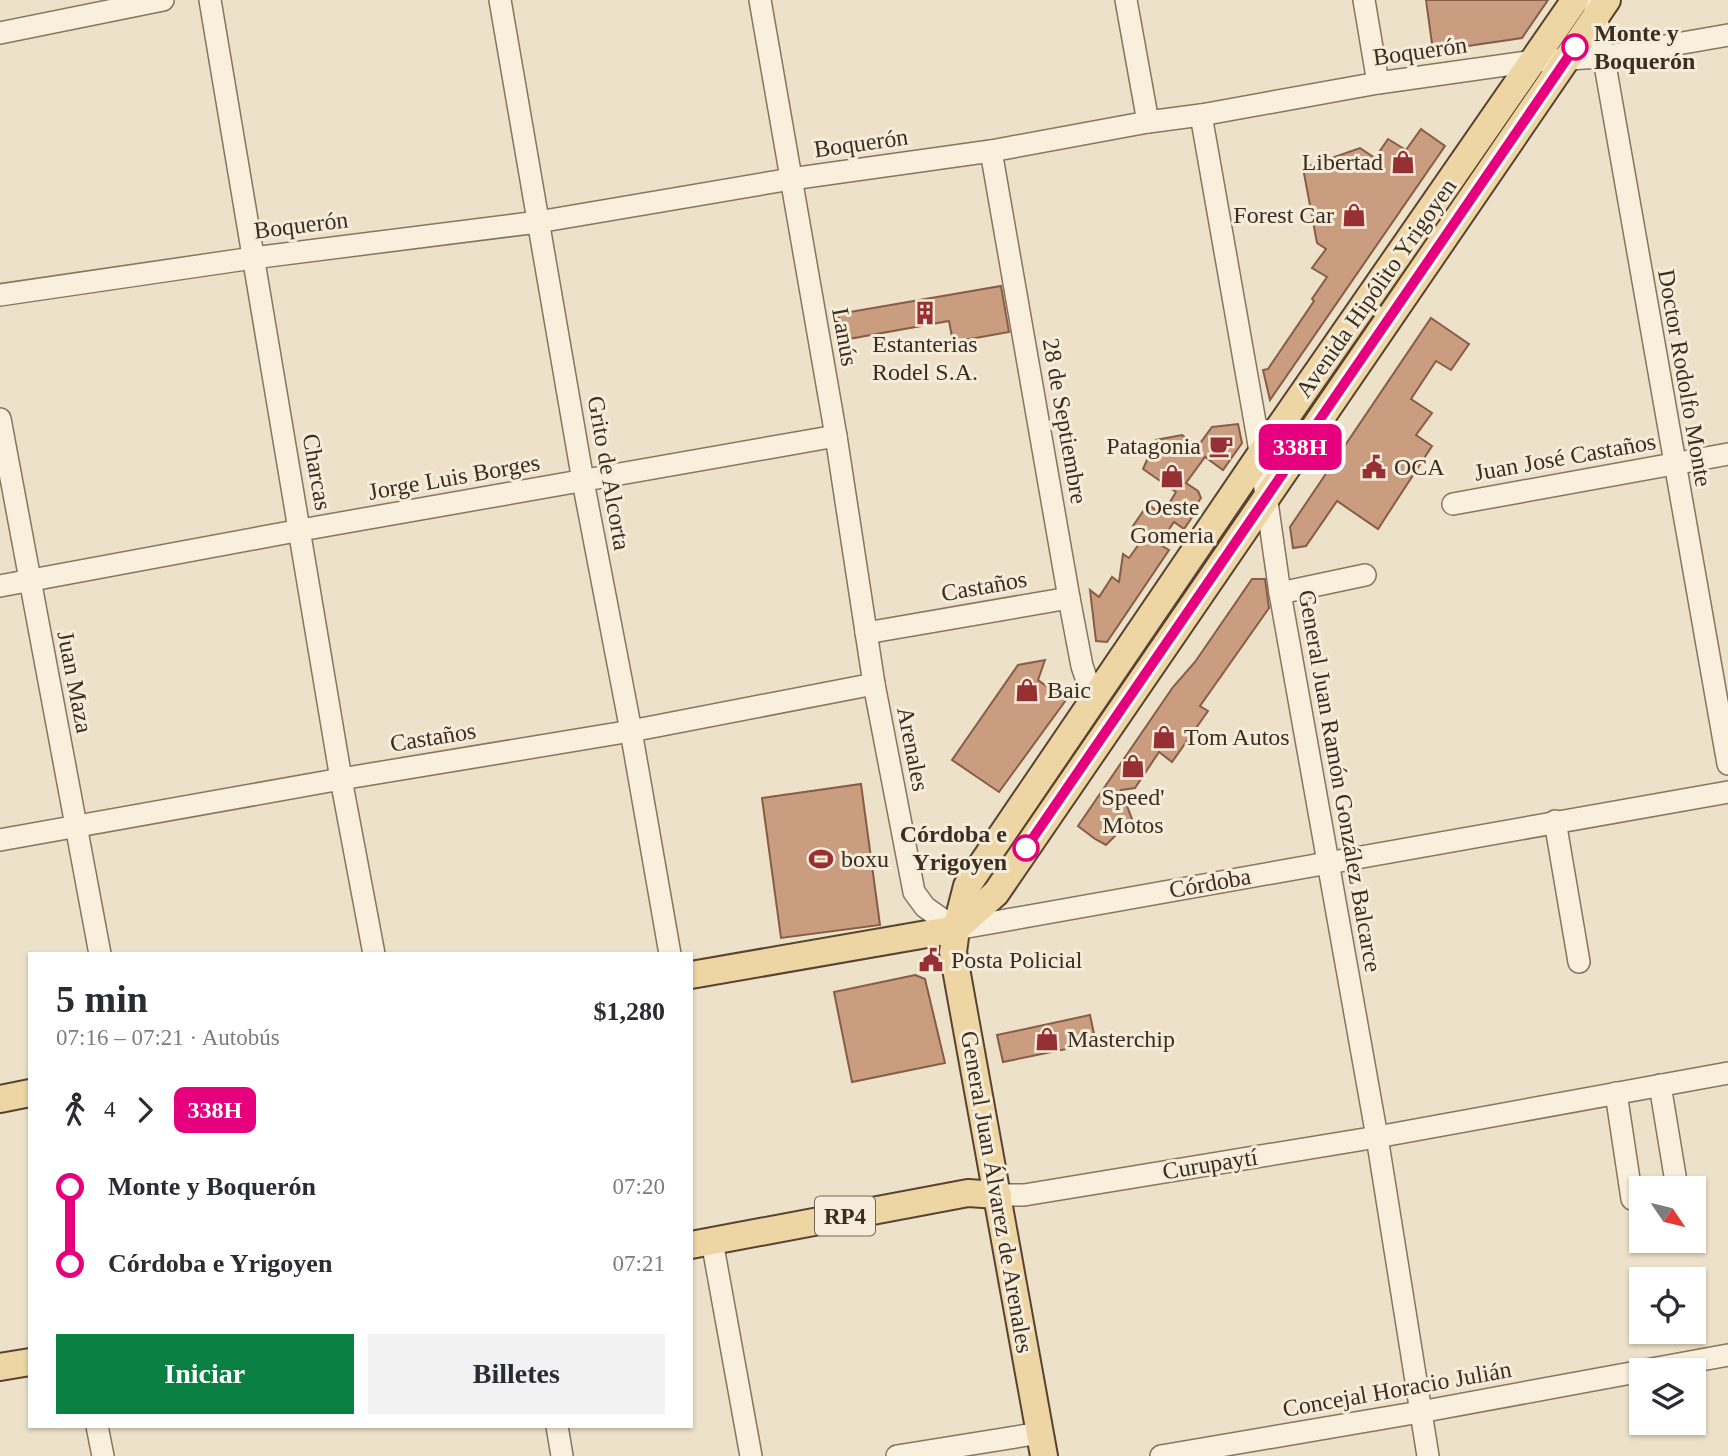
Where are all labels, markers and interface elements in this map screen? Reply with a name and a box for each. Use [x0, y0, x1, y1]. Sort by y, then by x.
place label: Monte y Boquerón [1594, 20, 1695, 74]
street label: Boquerón [1371, 32, 1469, 70]
marker: Monte y Boquerón [1562, 34, 1588, 60]
street label: Boquerón [812, 124, 910, 162]
shop icon: Libertad [1389, 148, 1417, 176]
place label: Libertad [1302, 149, 1383, 175]
street label: Avenida Hipólito Yrigoyen [1290, 174, 1462, 402]
shop icon: Forest Car [1340, 201, 1368, 229]
place label: Forest Car [1233, 202, 1334, 228]
street label: Boquerón [252, 206, 350, 244]
street label: Doctor Rodolfo Monte [1653, 267, 1717, 489]
building icon: Estanterias Rodel S.A. [911, 299, 939, 327]
street label: Lanús [827, 306, 863, 368]
place label: Estanterias Rodel S.A. [872, 331, 978, 385]
street label: 28 de Septiembre [1038, 336, 1092, 506]
street label: Grito de Alcorta [583, 394, 635, 552]
line badge: 338H [1251, 424, 1349, 470]
street label: Juan José Castaños [1472, 428, 1658, 486]
street label: Charcas [297, 432, 337, 512]
cafe icon: Patagonia [1207, 432, 1235, 460]
place label: Patagonia [1106, 433, 1201, 459]
text: 338H [1273, 434, 1327, 460]
street label: Jorge Luis Borges [366, 449, 542, 505]
public building icon: OCA [1360, 453, 1388, 481]
place label: OCA [1394, 454, 1445, 480]
shop icon: Oeste Gomeria [1158, 462, 1186, 490]
place label: Oeste Gomeria [1130, 494, 1214, 548]
street label: Castaños [939, 566, 1029, 606]
street label: General Juan Ramón González Balcarce [1294, 588, 1386, 974]
street label: Juan Maza [52, 629, 98, 736]
shop icon: Baic [1013, 676, 1041, 704]
place label: Baic [1047, 677, 1091, 703]
street label: Arenales [892, 705, 934, 793]
street label: Castaños [388, 717, 478, 757]
shop icon: Tom Autos [1150, 723, 1178, 751]
place label: Tom Autos [1184, 724, 1290, 750]
shop icon: Speed' Motos [1119, 752, 1147, 780]
place label: Speed' Motos [1102, 784, 1164, 838]
place label: Córdoba e Yrigoyen [900, 821, 1007, 875]
marker: Córdoba e Yrigoyen [1013, 835, 1039, 861]
sports icon: boxu [807, 845, 835, 873]
place label: boxu [841, 846, 889, 872]
street label: Córdoba [1167, 863, 1253, 903]
public building icon: Posta Policial [917, 946, 945, 974]
place label: Posta Policial [951, 947, 1083, 973]
text: 5 min [56, 978, 148, 1020]
text: $1,280 [594, 997, 665, 1026]
text: 07:16 – 07:21 · Autobús [56, 1025, 280, 1050]
shop icon: Masterchip [1033, 1025, 1061, 1053]
place label: Masterchip [1067, 1026, 1175, 1052]
street label: General Juan Álvarez de Arenales [956, 1029, 1038, 1355]
icon: walk [56, 1091, 94, 1129]
icon: forward [126, 1091, 164, 1129]
text: 4 [104, 1097, 116, 1122]
text: 338H [188, 1097, 242, 1123]
street label: Curupaytí [1161, 1144, 1260, 1184]
text: Monte y Boquerón [108, 1172, 316, 1201]
text: 07:20 [613, 1174, 665, 1199]
north arrow [1629, 1176, 1706, 1253]
map controls [1629, 1176, 1706, 1435]
road number: RP4 [815, 1196, 875, 1236]
text: Córdoba e Yrigoyen [108, 1249, 332, 1278]
text: 07:21 [613, 1251, 665, 1276]
button: locate [1629, 1267, 1706, 1344]
button: Iniciar [56, 1334, 354, 1414]
button: Billetes [368, 1334, 665, 1414]
street label: Concejal Horacio Julián [1281, 1356, 1513, 1422]
button: layers [1629, 1358, 1706, 1435]

